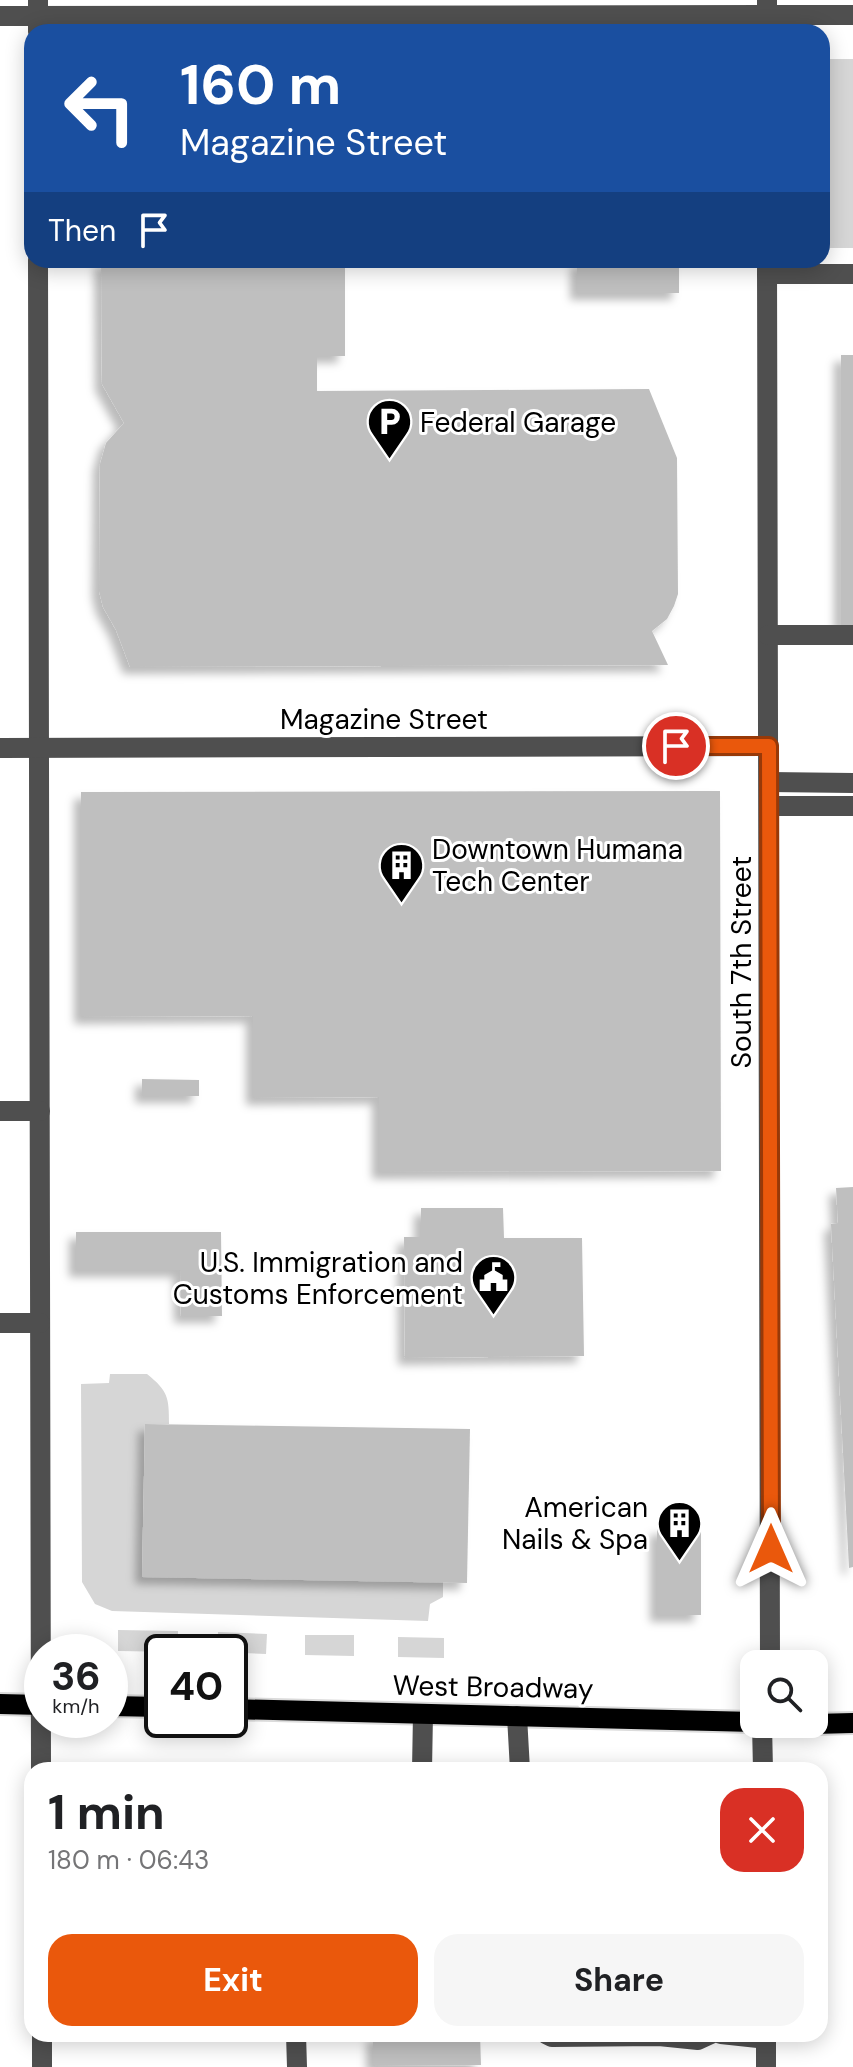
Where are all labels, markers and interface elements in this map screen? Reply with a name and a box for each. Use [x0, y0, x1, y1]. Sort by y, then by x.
text: 160 m [180, 48, 341, 121]
icon: left [48, 56, 152, 160]
text: Magazine Street [180, 119, 447, 166]
icon: arrive [132, 208, 176, 252]
text: Then [48, 211, 116, 250]
parking icon: Federal Garage [365, 398, 413, 461]
place label: Federal Garage [420, 404, 616, 441]
street label: Magazine Street [280, 701, 488, 738]
pin [642, 712, 710, 780]
icon: arrive [654, 724, 698, 768]
place label: Downtown Humana Tech Center [432, 831, 683, 900]
building icon: Downtown Humana Tech Center [377, 841, 425, 904]
street label: South 7th Street [723, 856, 760, 1068]
place label: U.S. Immigration and Customs Enforcement [173, 1244, 463, 1313]
public building icon: U.S. Immigration and Customs Enforcement [470, 1254, 518, 1317]
place label: American Nails & Spa [502, 1489, 648, 1558]
building icon: American Nails & Spa [655, 1499, 703, 1562]
position arrow [729, 1507, 813, 1591]
speed limit sign: 40 [144, 1634, 248, 1738]
text: 36 [51, 1650, 101, 1702]
map controls [740, 1650, 828, 1738]
button: search [740, 1650, 828, 1738]
street label: West Broadway [392, 1667, 594, 1707]
text: km/h [52, 1693, 100, 1719]
text: 1 min [48, 1781, 165, 1844]
button: close [720, 1788, 804, 1872]
text: 180 m · 06:43 [48, 1843, 209, 1877]
button: Exit [48, 1934, 418, 2026]
button: Share [434, 1934, 804, 2026]

